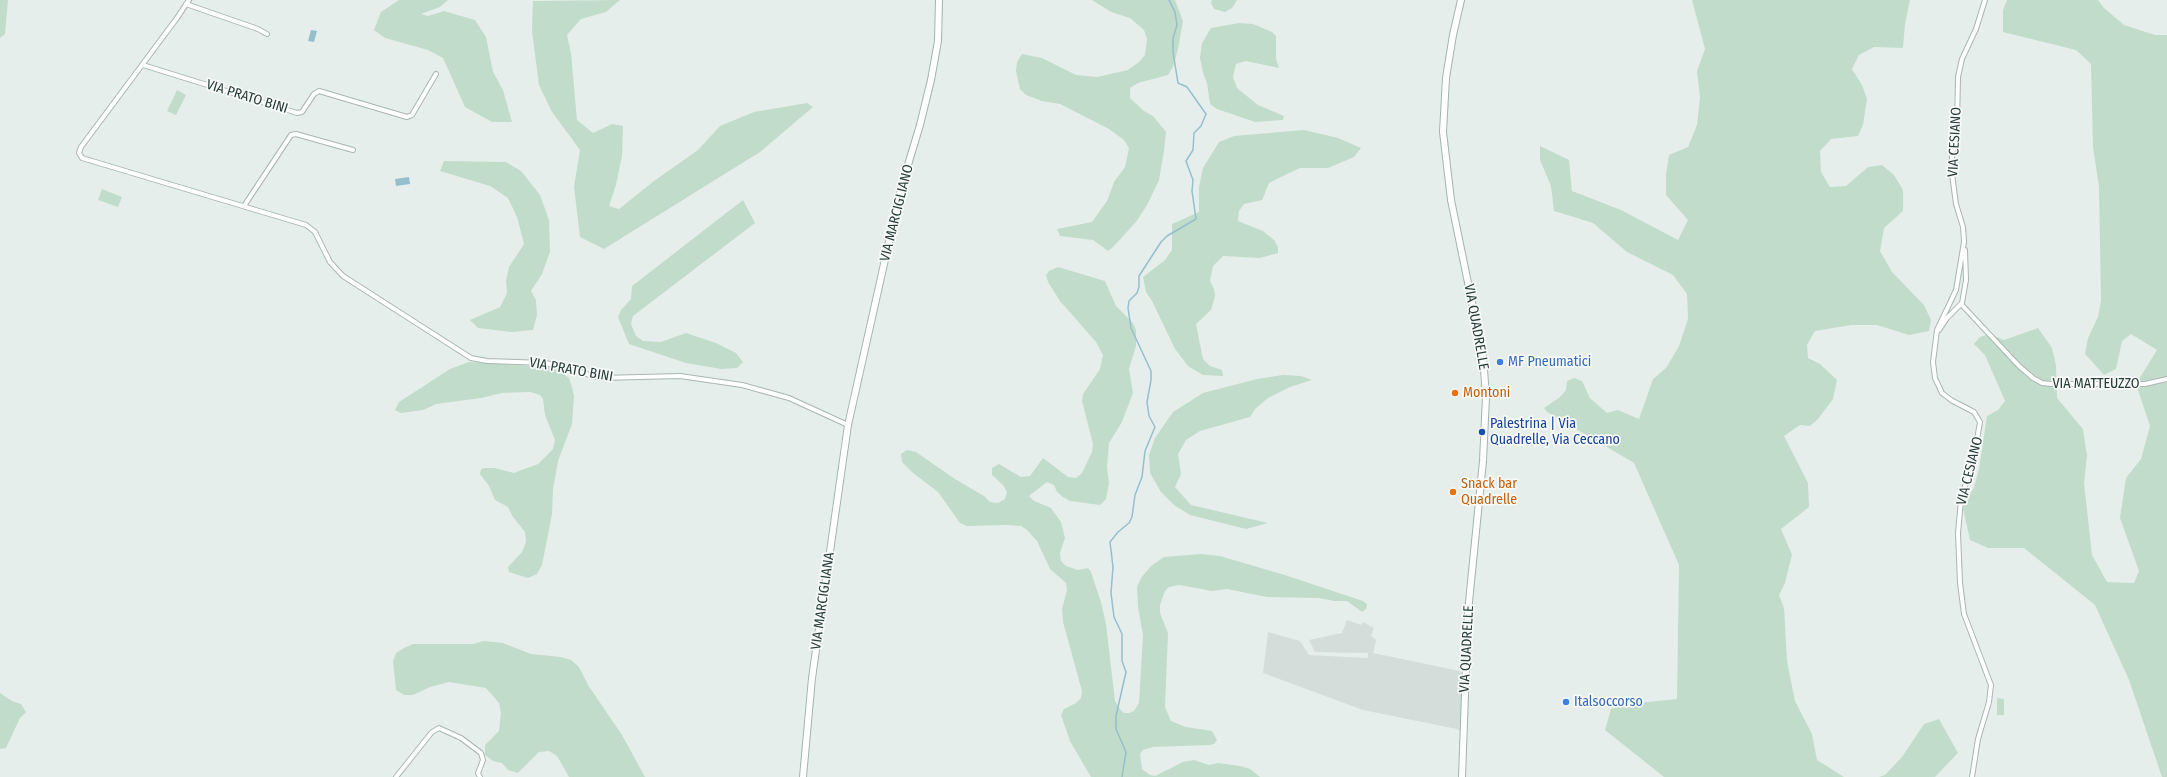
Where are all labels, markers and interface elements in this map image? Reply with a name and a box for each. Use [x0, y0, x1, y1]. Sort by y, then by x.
street label: VIA PRATO BINI [204, 77, 290, 117]
street label: VIA CESIANO [1945, 106, 1965, 178]
street label: VIA MARCIGLIANO [877, 163, 917, 263]
street label: VIA QUADRELLE [1460, 283, 1492, 371]
street label: VIA PRATO BINI [528, 354, 614, 386]
place label: MF Pneumatici [1508, 354, 1591, 370]
marker: MF Pneumatici [1495, 357, 1505, 367]
street label: VIA MATTEUZZO [2052, 376, 2140, 392]
place label: Montoni [1463, 385, 1510, 401]
marker: Montoni [1450, 388, 1460, 398]
place label: Palestrina | Via Quadrelle, Via Ceccano [1490, 416, 1620, 448]
marker: Palestrina | Via Quadrelle, Via Ceccano [1477, 427, 1487, 437]
street label: VIA CESIANO [1953, 435, 1987, 507]
place label: Snack bar Quadrelle [1461, 476, 1517, 508]
marker: Snack bar Quadrelle [1448, 487, 1458, 497]
street label: VIA MARCIGLIANA [808, 551, 838, 651]
street label: VIA QUADRELLE [1456, 605, 1478, 693]
place label: Italsoccorso [1574, 694, 1643, 710]
marker: Italsoccorso [1561, 697, 1571, 707]

